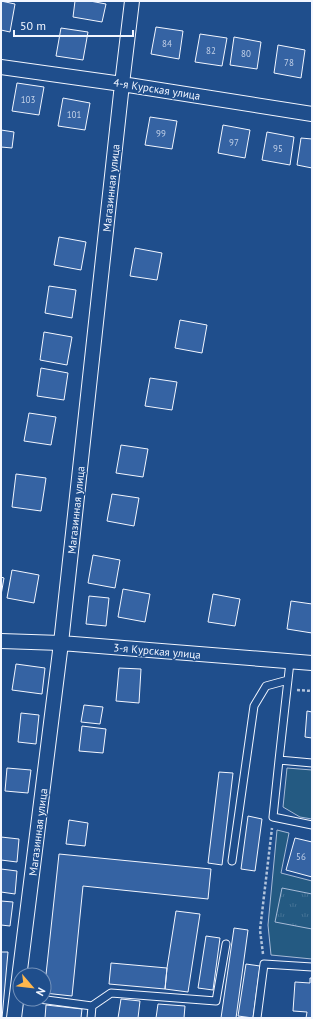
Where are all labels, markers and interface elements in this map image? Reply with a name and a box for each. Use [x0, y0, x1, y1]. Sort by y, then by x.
scale bar [14, 12, 133, 38]
text: 50 m [20, 18, 46, 33]
house number: 84 [162, 38, 172, 49]
house number: 82 [206, 45, 216, 56]
house number: 80 [241, 48, 251, 59]
house number: 78 [284, 57, 294, 68]
street label: 4-я Курская улица [113, 75, 201, 103]
house number: 103 [21, 94, 35, 105]
house number: 101 [67, 109, 81, 120]
house number: 99 [156, 128, 166, 139]
house number: 97 [229, 137, 239, 148]
street label: Магазинная улица [99, 143, 123, 233]
house number: 95 [273, 143, 283, 154]
street label: Магазинная улица [64, 465, 88, 555]
street label: 3-я Курская улица [113, 640, 201, 662]
street label: Магазинная улица [26, 787, 50, 877]
house number: 56 [296, 851, 306, 862]
north arrow [12, 967, 52, 1007]
text: N [33, 985, 49, 998]

